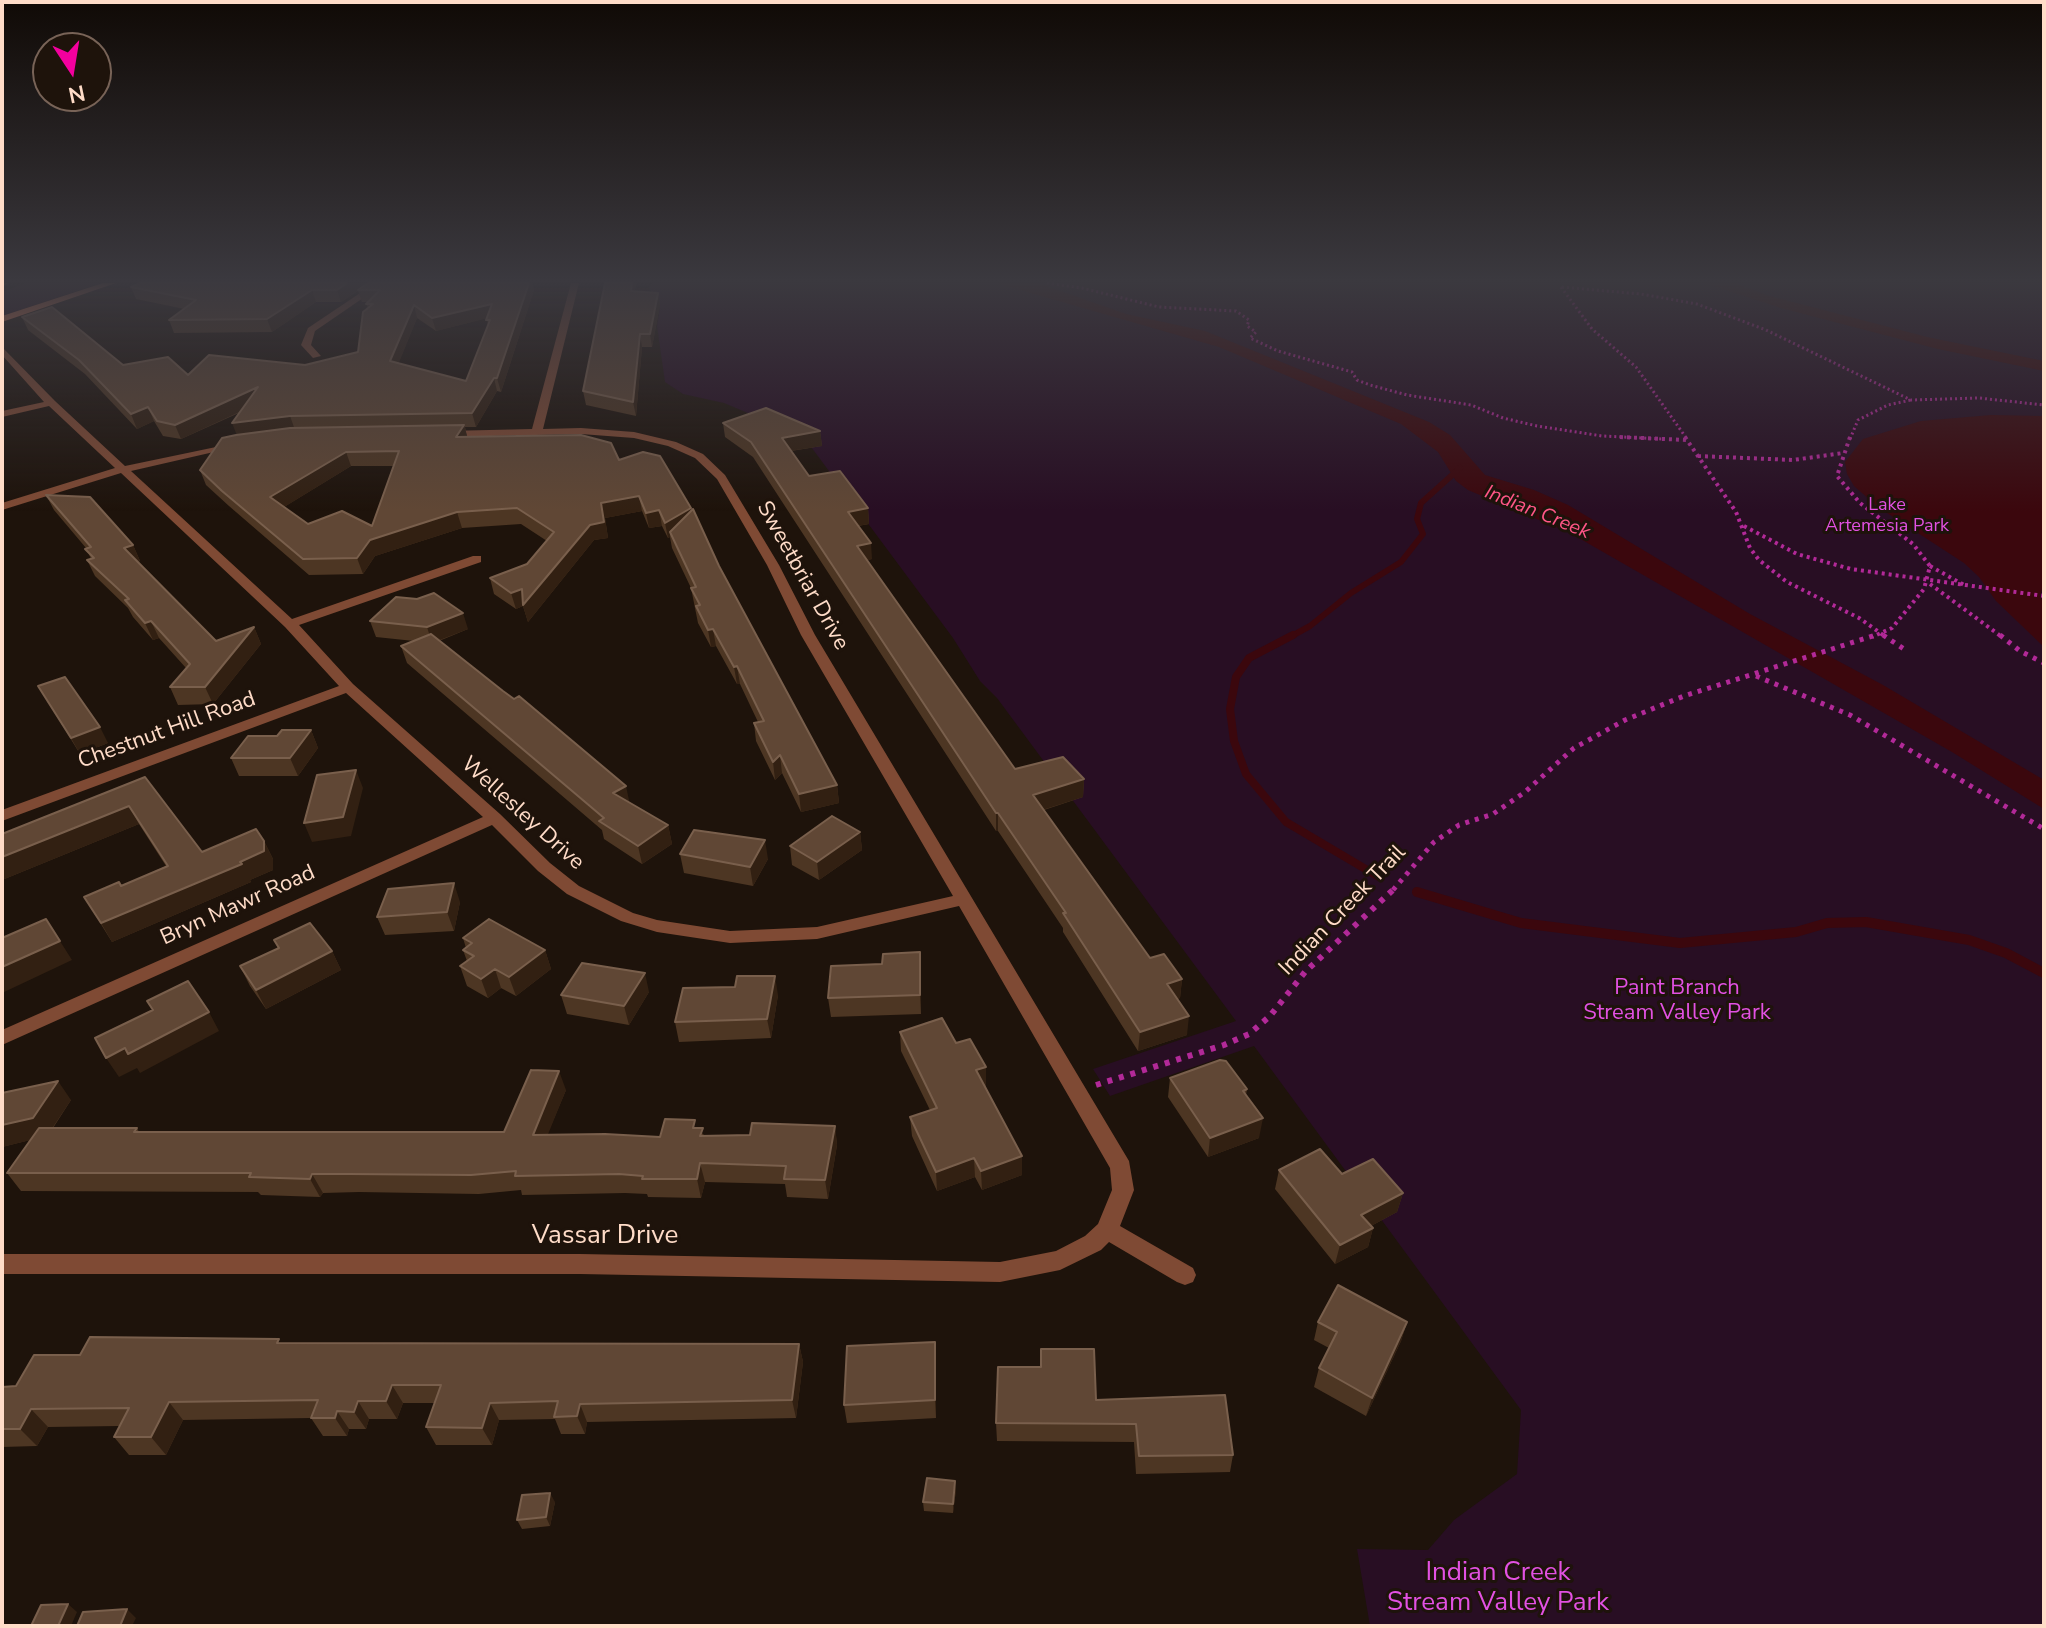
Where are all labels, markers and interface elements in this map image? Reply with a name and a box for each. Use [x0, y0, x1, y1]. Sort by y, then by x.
north arrow [32, 32, 112, 112]
text: N [65, 77, 88, 110]
water label: Indian Creek [1481, 481, 1593, 545]
park label: Lake Artemesia Park [1825, 495, 1949, 538]
street label: Sweetbriar Drive [750, 497, 854, 655]
street label: Chestnut Hill Road [75, 687, 259, 775]
street label: Wellesley Drive [455, 752, 589, 876]
street label: Indian Creek Trail [1274, 840, 1412, 982]
street label: Bryn Mawr Road [157, 860, 319, 952]
park label: Paint Branch Stream Valley Park [1583, 976, 1771, 1028]
street label: Vassar Drive [532, 1221, 678, 1253]
park label: Indian Creek Stream Valley Park [1387, 1558, 1609, 1620]

